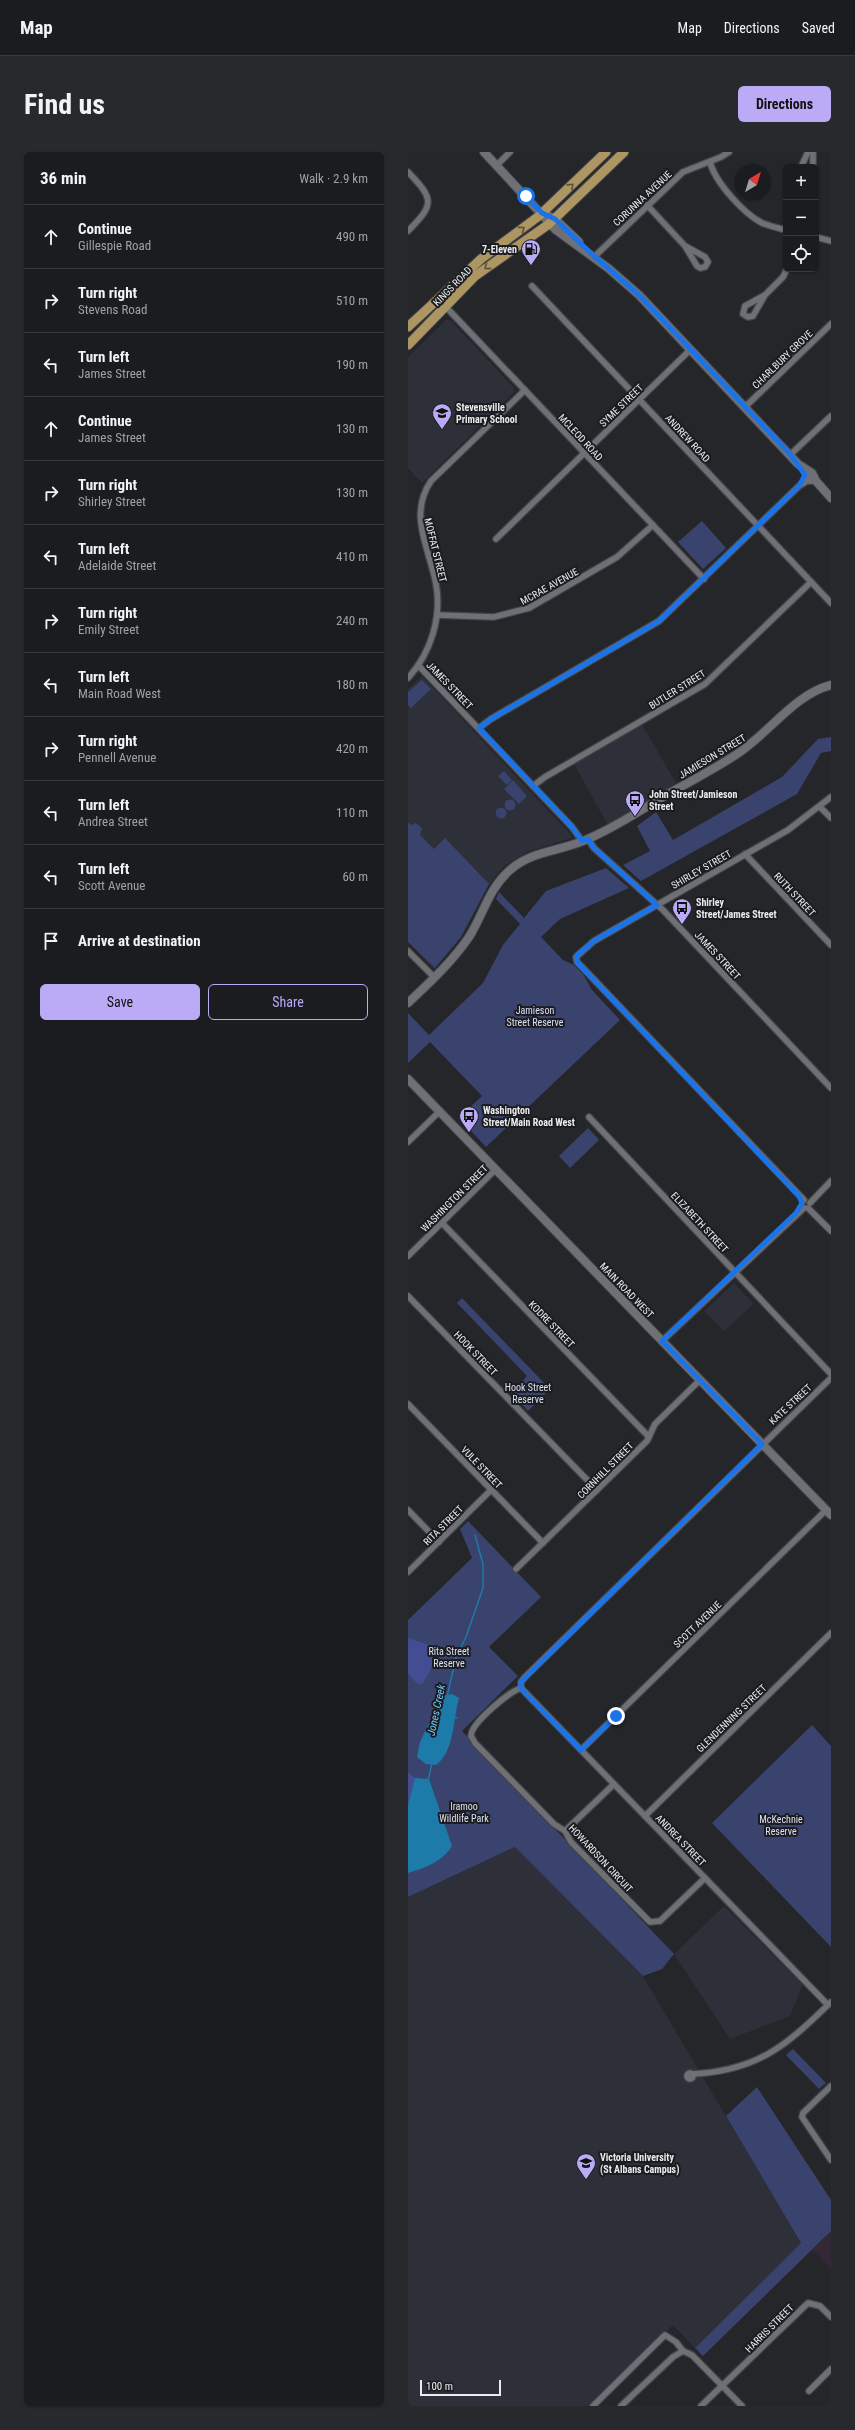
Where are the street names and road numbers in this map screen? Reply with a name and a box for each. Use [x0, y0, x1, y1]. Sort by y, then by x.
street label: CORUNNA AVENUE [611, 168, 674, 228]
street label: KINGS ROAD [431, 264, 474, 308]
street label: CHARLBURY GROVE [750, 328, 815, 391]
street label: SYME STREET [597, 382, 645, 429]
street label: MCLEOD ROAD [556, 412, 605, 463]
street label: ANDREW ROAD [663, 412, 713, 464]
street label: MOFFAT STREET [422, 517, 449, 583]
street label: MCRAE AVENUE [518, 566, 580, 607]
street label: JAMES STREET [424, 659, 475, 711]
street label: BUTLER STREET [647, 668, 708, 711]
street label: JAMIESON STREET [677, 732, 748, 781]
street label: SHIRLEY STREET [669, 848, 733, 891]
street label: RUTH STREET [772, 870, 818, 918]
street label: JAMES STREET [693, 929, 743, 982]
street label: WASHINGTON STREET [419, 1163, 490, 1234]
street label: ELIZABETH STREET [669, 1190, 730, 1255]
street label: MAIN ROAD WEST [598, 1260, 656, 1320]
street label: KODRE STREET [527, 1299, 577, 1350]
street label: HOOK STREET [452, 1329, 499, 1378]
street label: KATE STREET [767, 1382, 814, 1427]
street label: CORNHILL STREET [575, 1440, 636, 1501]
street label: VULE STREET [459, 1444, 504, 1491]
street label: RITA STREET [421, 1503, 465, 1547]
street label: SCOTT AVENUE [671, 1599, 723, 1650]
street label: GLENDENNING STREET [694, 1682, 769, 1755]
street label: ANDREA STREET [653, 1812, 708, 1868]
street label: HOWARDSON CIRCUIT [566, 1822, 635, 1894]
street label: HARRIS STREET [743, 2302, 796, 2355]

